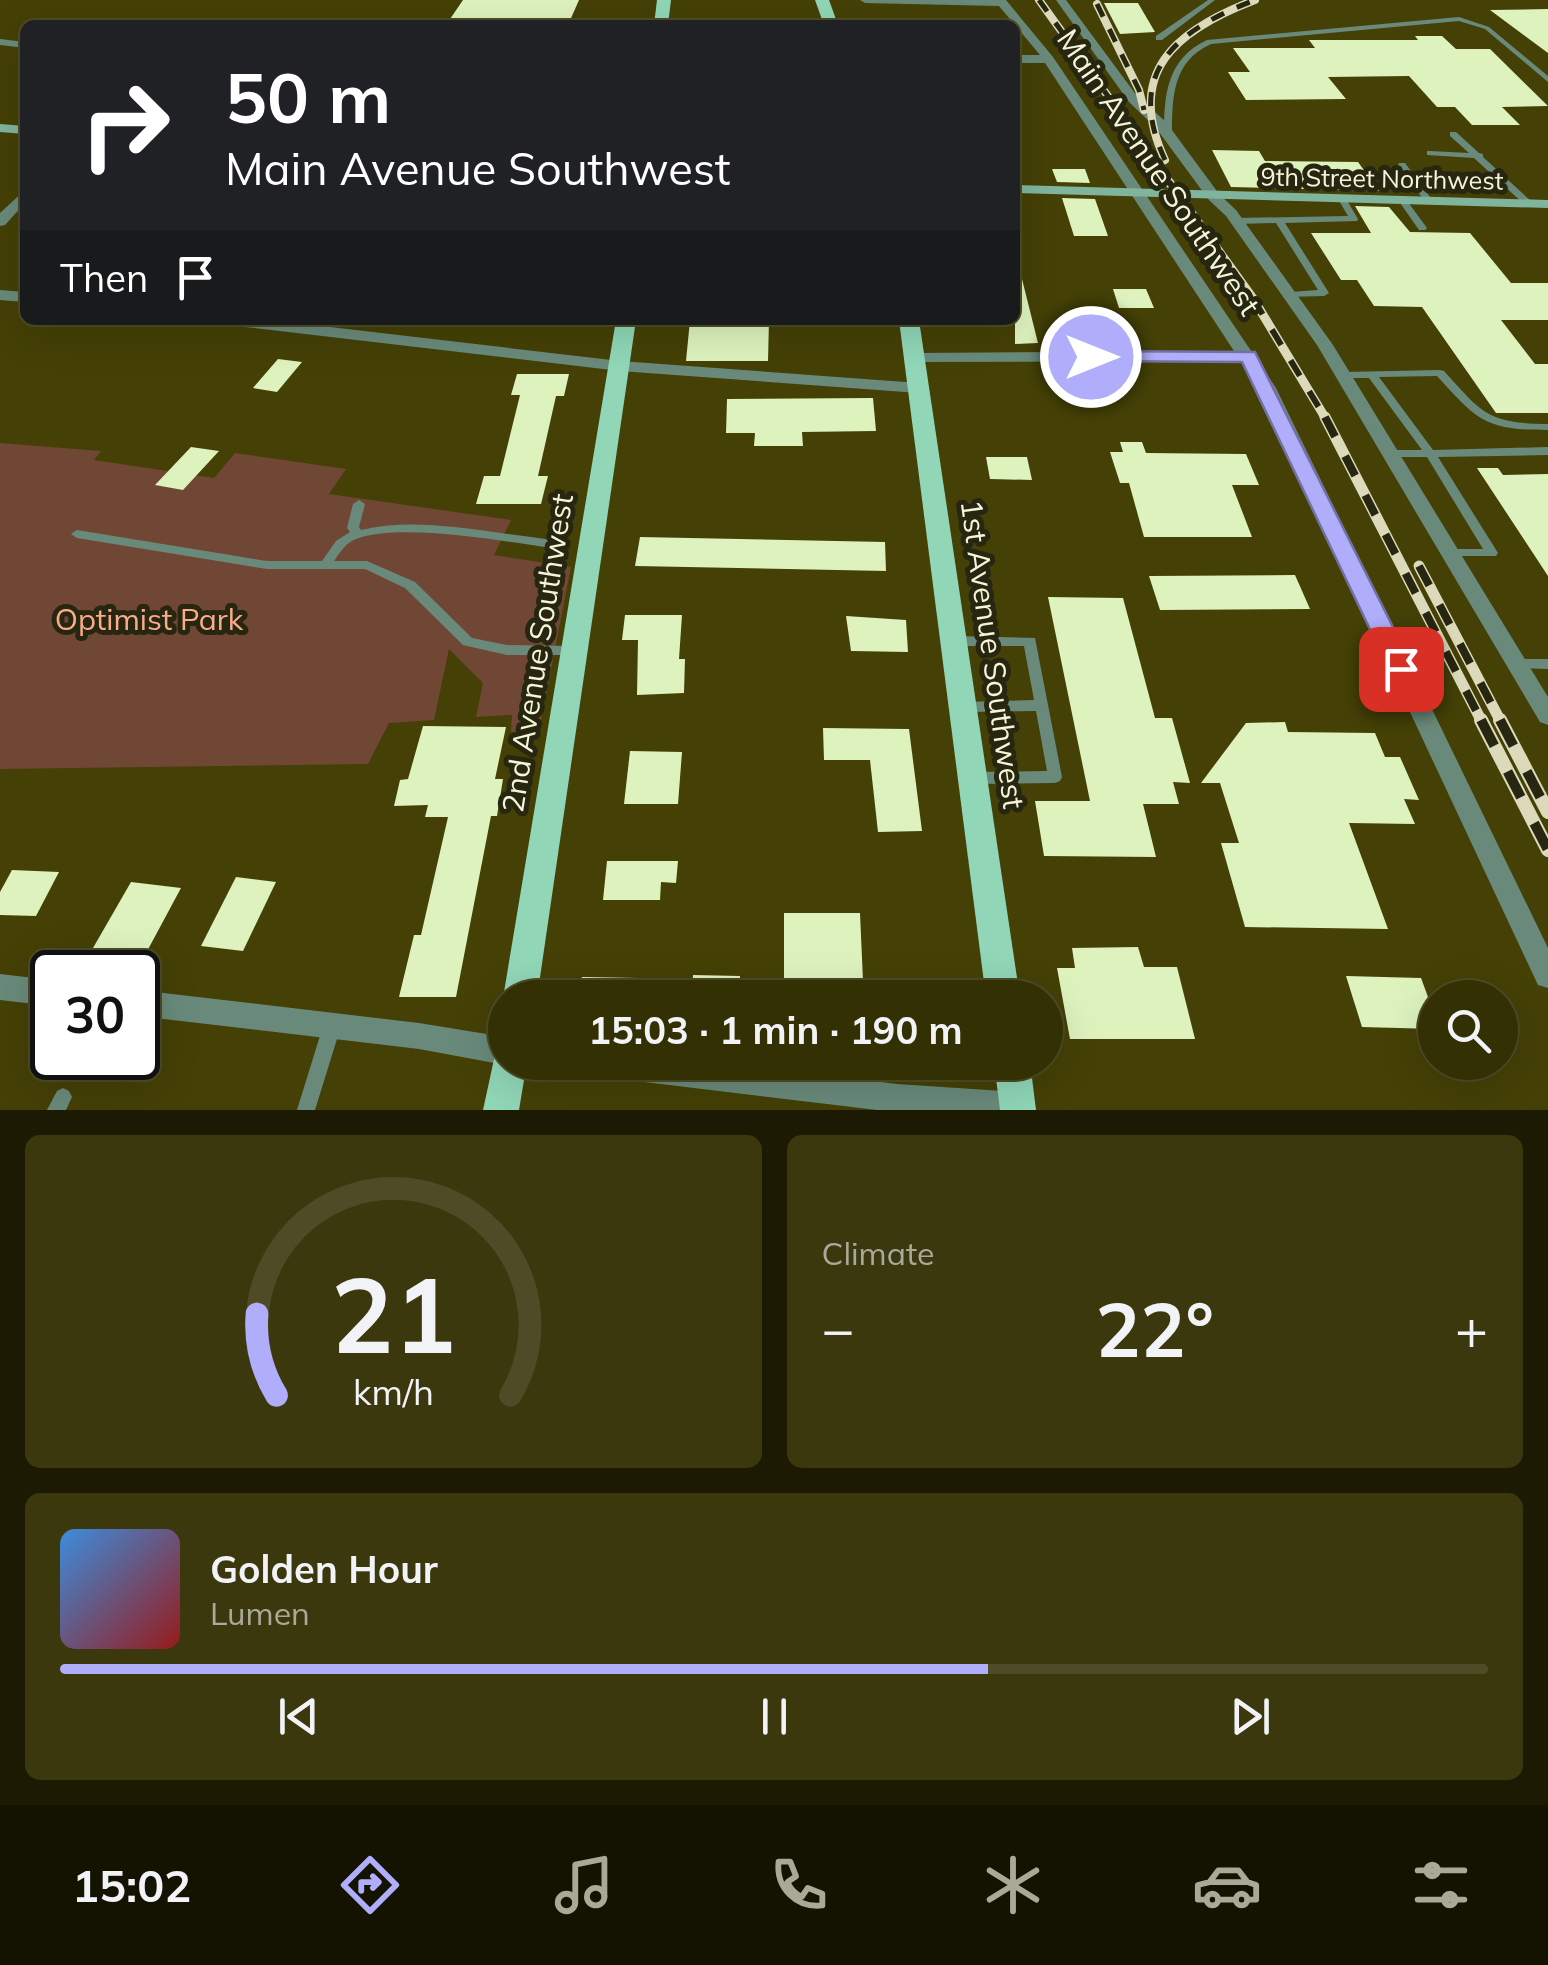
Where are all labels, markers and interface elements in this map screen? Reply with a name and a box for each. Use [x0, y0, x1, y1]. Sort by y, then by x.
street label: Main Avenue Southwest [1049, 22, 1269, 322]
text: 50 m [225, 53, 391, 141]
icon: right [60, 60, 190, 190]
text: Main Avenue Southwest [225, 140, 731, 196]
street label: 9th Street Northwest [1260, 160, 1504, 196]
icon: arrive [168, 250, 223, 305]
text: Then [60, 254, 148, 302]
position arrow [1039, 305, 1143, 409]
street label: 2nd Avenue Southwest [493, 491, 581, 815]
street label: 1st Avenue Southwest [952, 497, 1034, 811]
park label: Optimist Park [55, 600, 244, 638]
pin [1359, 627, 1444, 712]
icon: arrive [1374, 642, 1429, 697]
speed limit sign: 30 [30, 950, 160, 1080]
map controls [1418, 980, 1518, 1080]
button: search [1418, 980, 1518, 1080]
text: 15:03 · 1 min · 190 m [588, 1006, 963, 1054]
text: Climate [822, 1233, 934, 1273]
text: 21 [331, 1248, 456, 1379]
text: 22° [1096, 1282, 1214, 1376]
text: − [822, 1294, 855, 1363]
text: + [1455, 1294, 1488, 1363]
text: km/h [353, 1369, 434, 1414]
text: Golden Hour [210, 1545, 438, 1593]
text: Lumen [210, 1593, 310, 1633]
icon: previous [271, 1689, 326, 1744]
icon: pause [747, 1689, 802, 1744]
icon: next [1223, 1689, 1278, 1744]
icon: directions [335, 1850, 405, 1920]
icon: music [549, 1850, 619, 1920]
icon: phone [764, 1850, 834, 1920]
icon: climate [978, 1850, 1048, 1920]
icon: car [1192, 1850, 1262, 1920]
icon: filters [1406, 1850, 1476, 1920]
text: 15:02 [72, 1857, 191, 1913]

